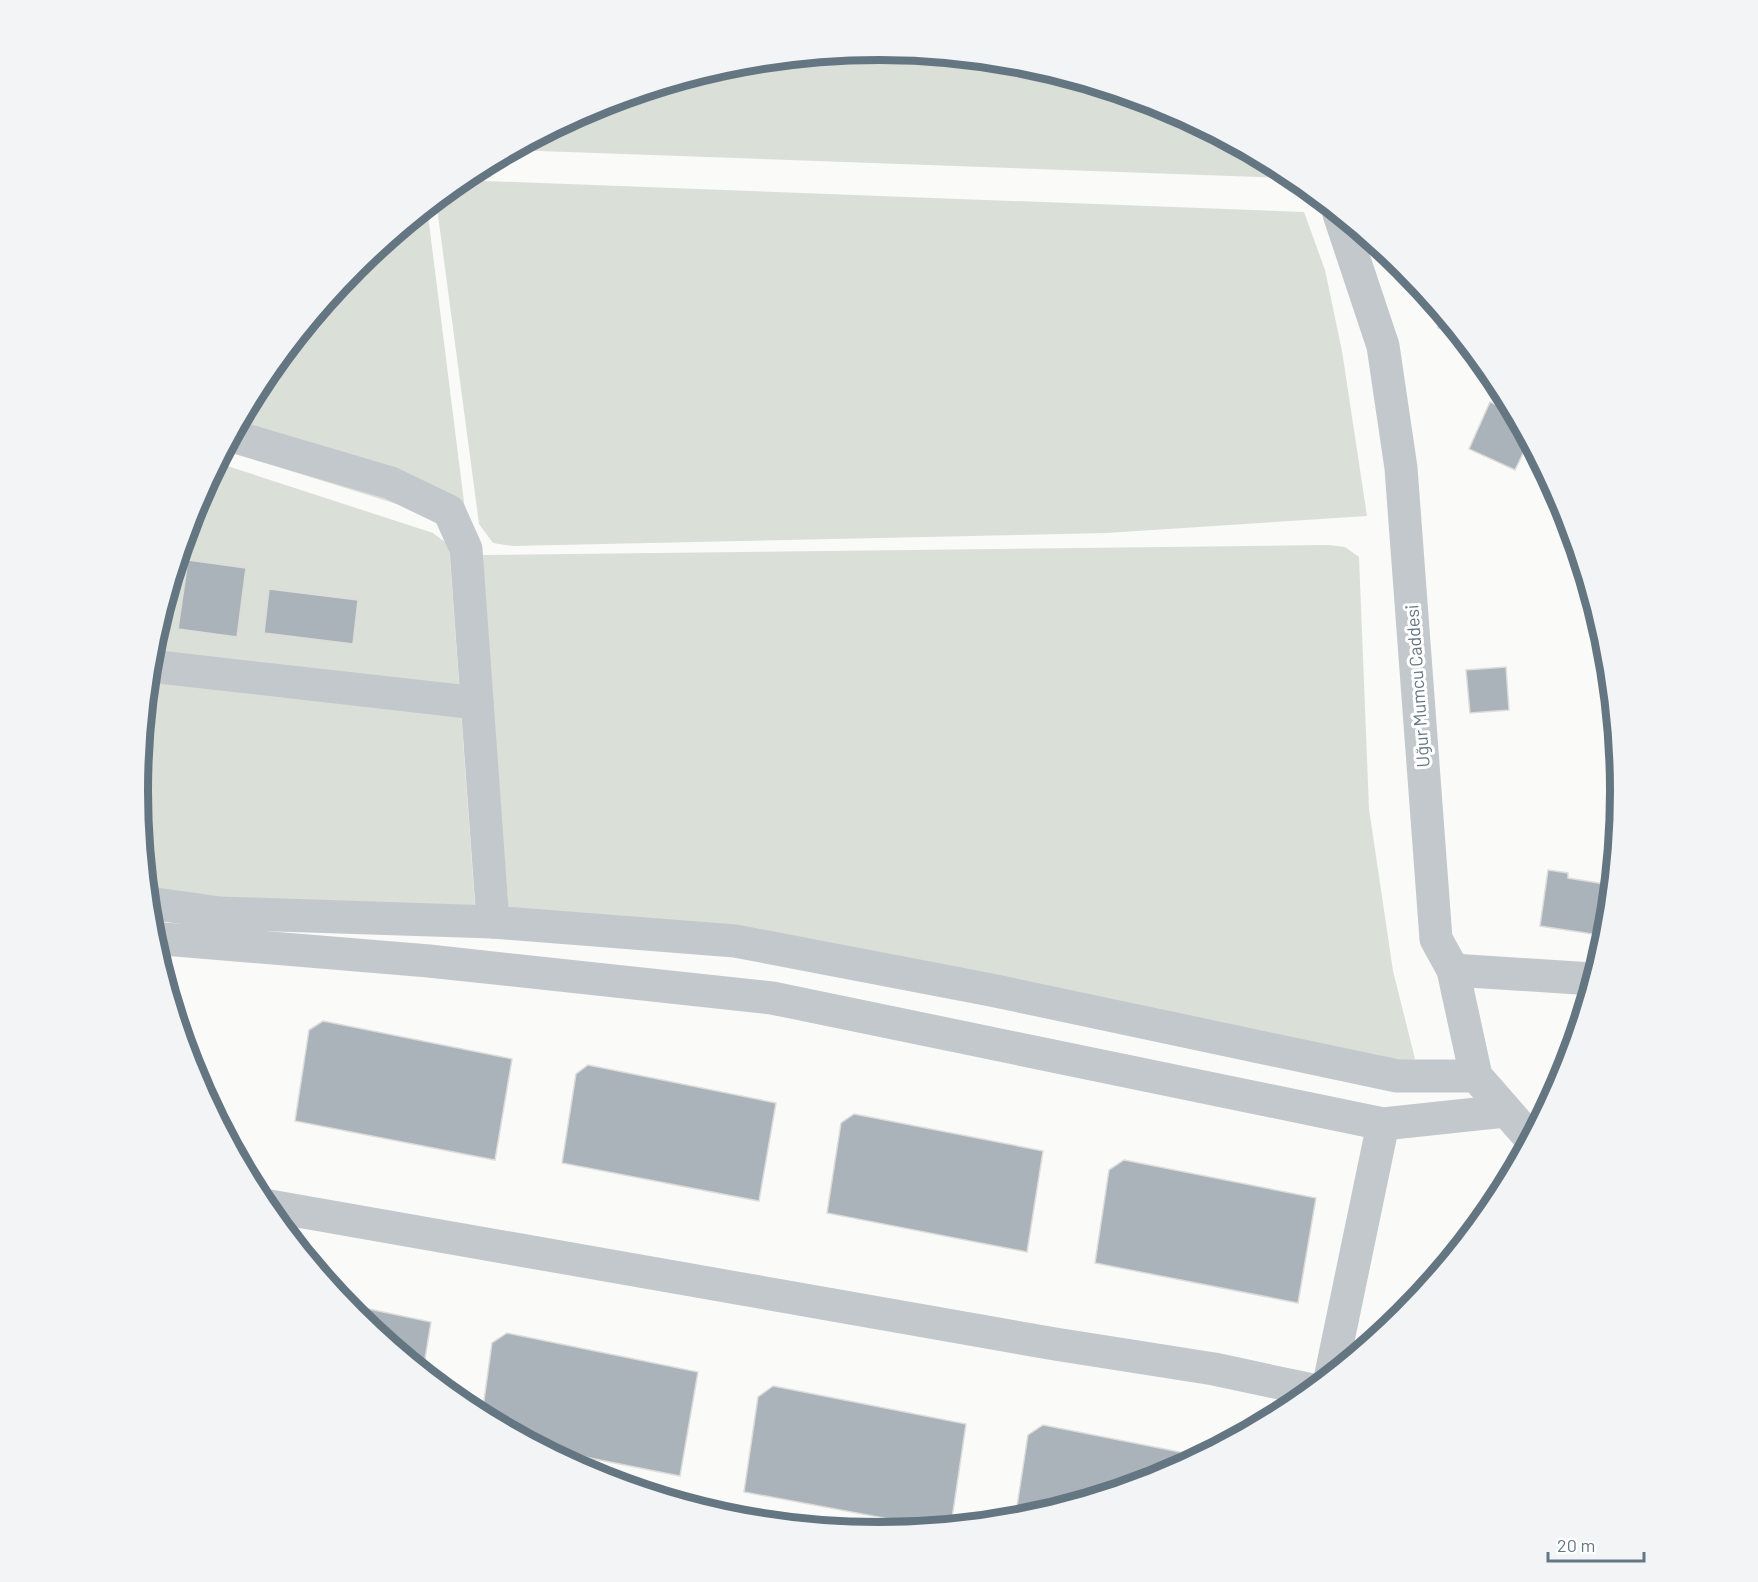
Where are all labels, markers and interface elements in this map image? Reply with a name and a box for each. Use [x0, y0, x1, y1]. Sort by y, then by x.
street label: Uğur Mumcu Caddesi [1400, 604, 1434, 768]
scale bar [1548, 1525, 1644, 1563]
text: 20 m [1557, 1534, 1595, 1556]

